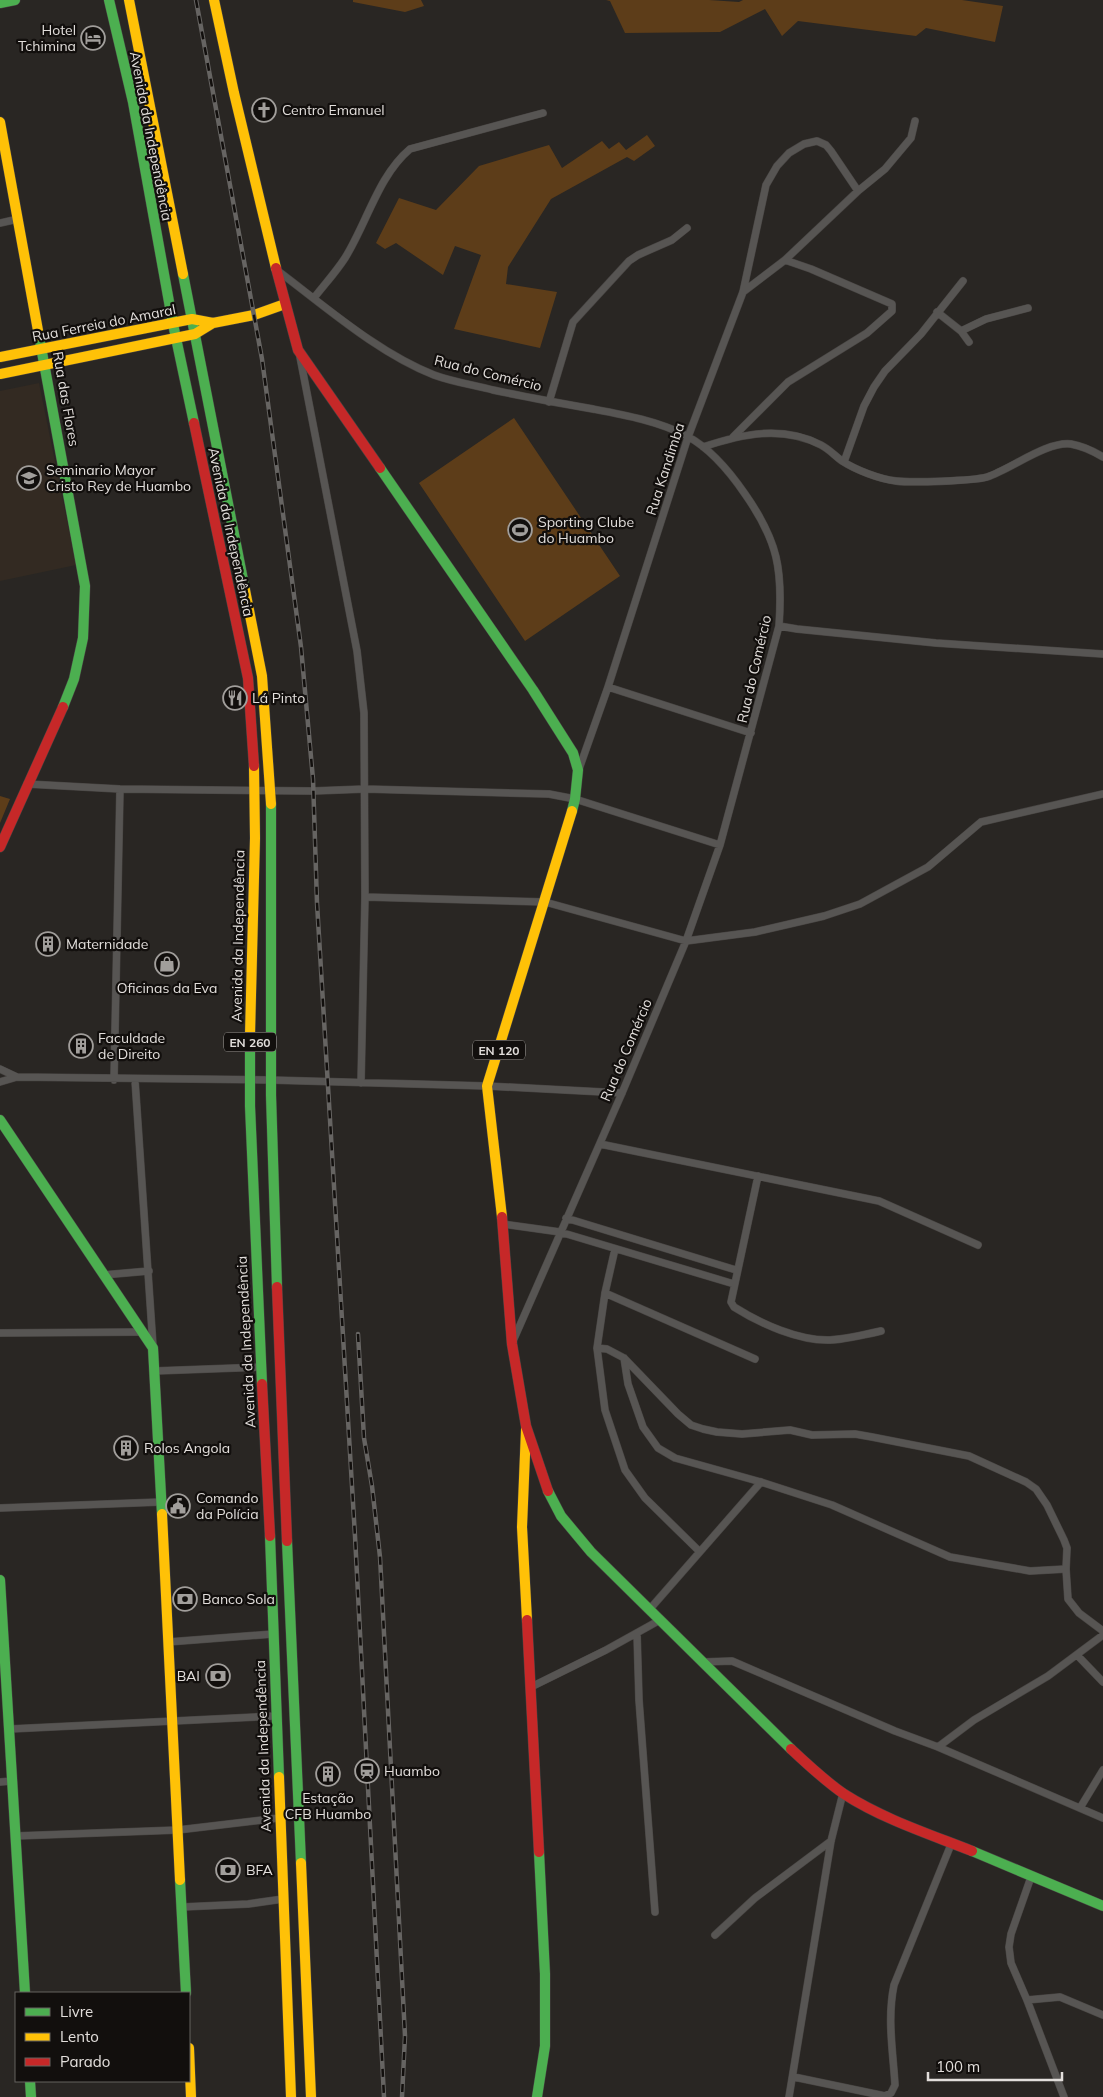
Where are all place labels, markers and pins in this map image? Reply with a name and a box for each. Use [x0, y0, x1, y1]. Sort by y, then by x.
place label: Hotel Tchimina [18, 21, 76, 55]
hotel icon: Hotel Tchimina [80, 25, 106, 51]
church icon: Centro Emanuel [251, 97, 277, 123]
place label: Centro Emanuel [282, 101, 385, 119]
place label: Seminario Mayor Cristo Rey de Huambo [46, 461, 191, 495]
school or university icon: Seminario Mayor Cristo Rey de Huambo [16, 465, 42, 491]
place label: Sporting Clube do Huambo [538, 513, 634, 547]
sports icon: Sporting Clube do Huambo [507, 517, 533, 543]
restaurant icon: Lá Pinto [222, 685, 248, 711]
place label: Lá Pinto [252, 689, 305, 707]
building icon: Maternidade [35, 931, 61, 957]
place label: Maternidade [66, 935, 148, 953]
shop icon: Oficinas da Eva [154, 951, 180, 977]
place label: Oficinas da Eva [117, 979, 217, 997]
place label: Faculdade de Direito [98, 1029, 165, 1063]
building icon: Faculdade de Direito [68, 1033, 94, 1059]
building icon: Rolos Angola [113, 1435, 139, 1461]
place label: Rolos Angola [144, 1439, 230, 1457]
place label: Comando da Polícia [196, 1489, 259, 1523]
public building icon: Comando da Polícia [165, 1493, 191, 1519]
bank icon: Banco Sola [172, 1586, 198, 1612]
place label: Banco Sola [202, 1590, 275, 1608]
bank icon: BAI [205, 1663, 231, 1689]
place label: BAI [177, 1667, 200, 1685]
station icon: Huambo [354, 1758, 380, 1784]
building icon: Estação CFB Huambo [315, 1761, 341, 1787]
place label: Huambo [384, 1762, 440, 1780]
place label: Estação CFB Huambo [285, 1789, 371, 1823]
bank icon: BFA [215, 1857, 241, 1883]
place label: BFA [246, 1861, 274, 1879]

